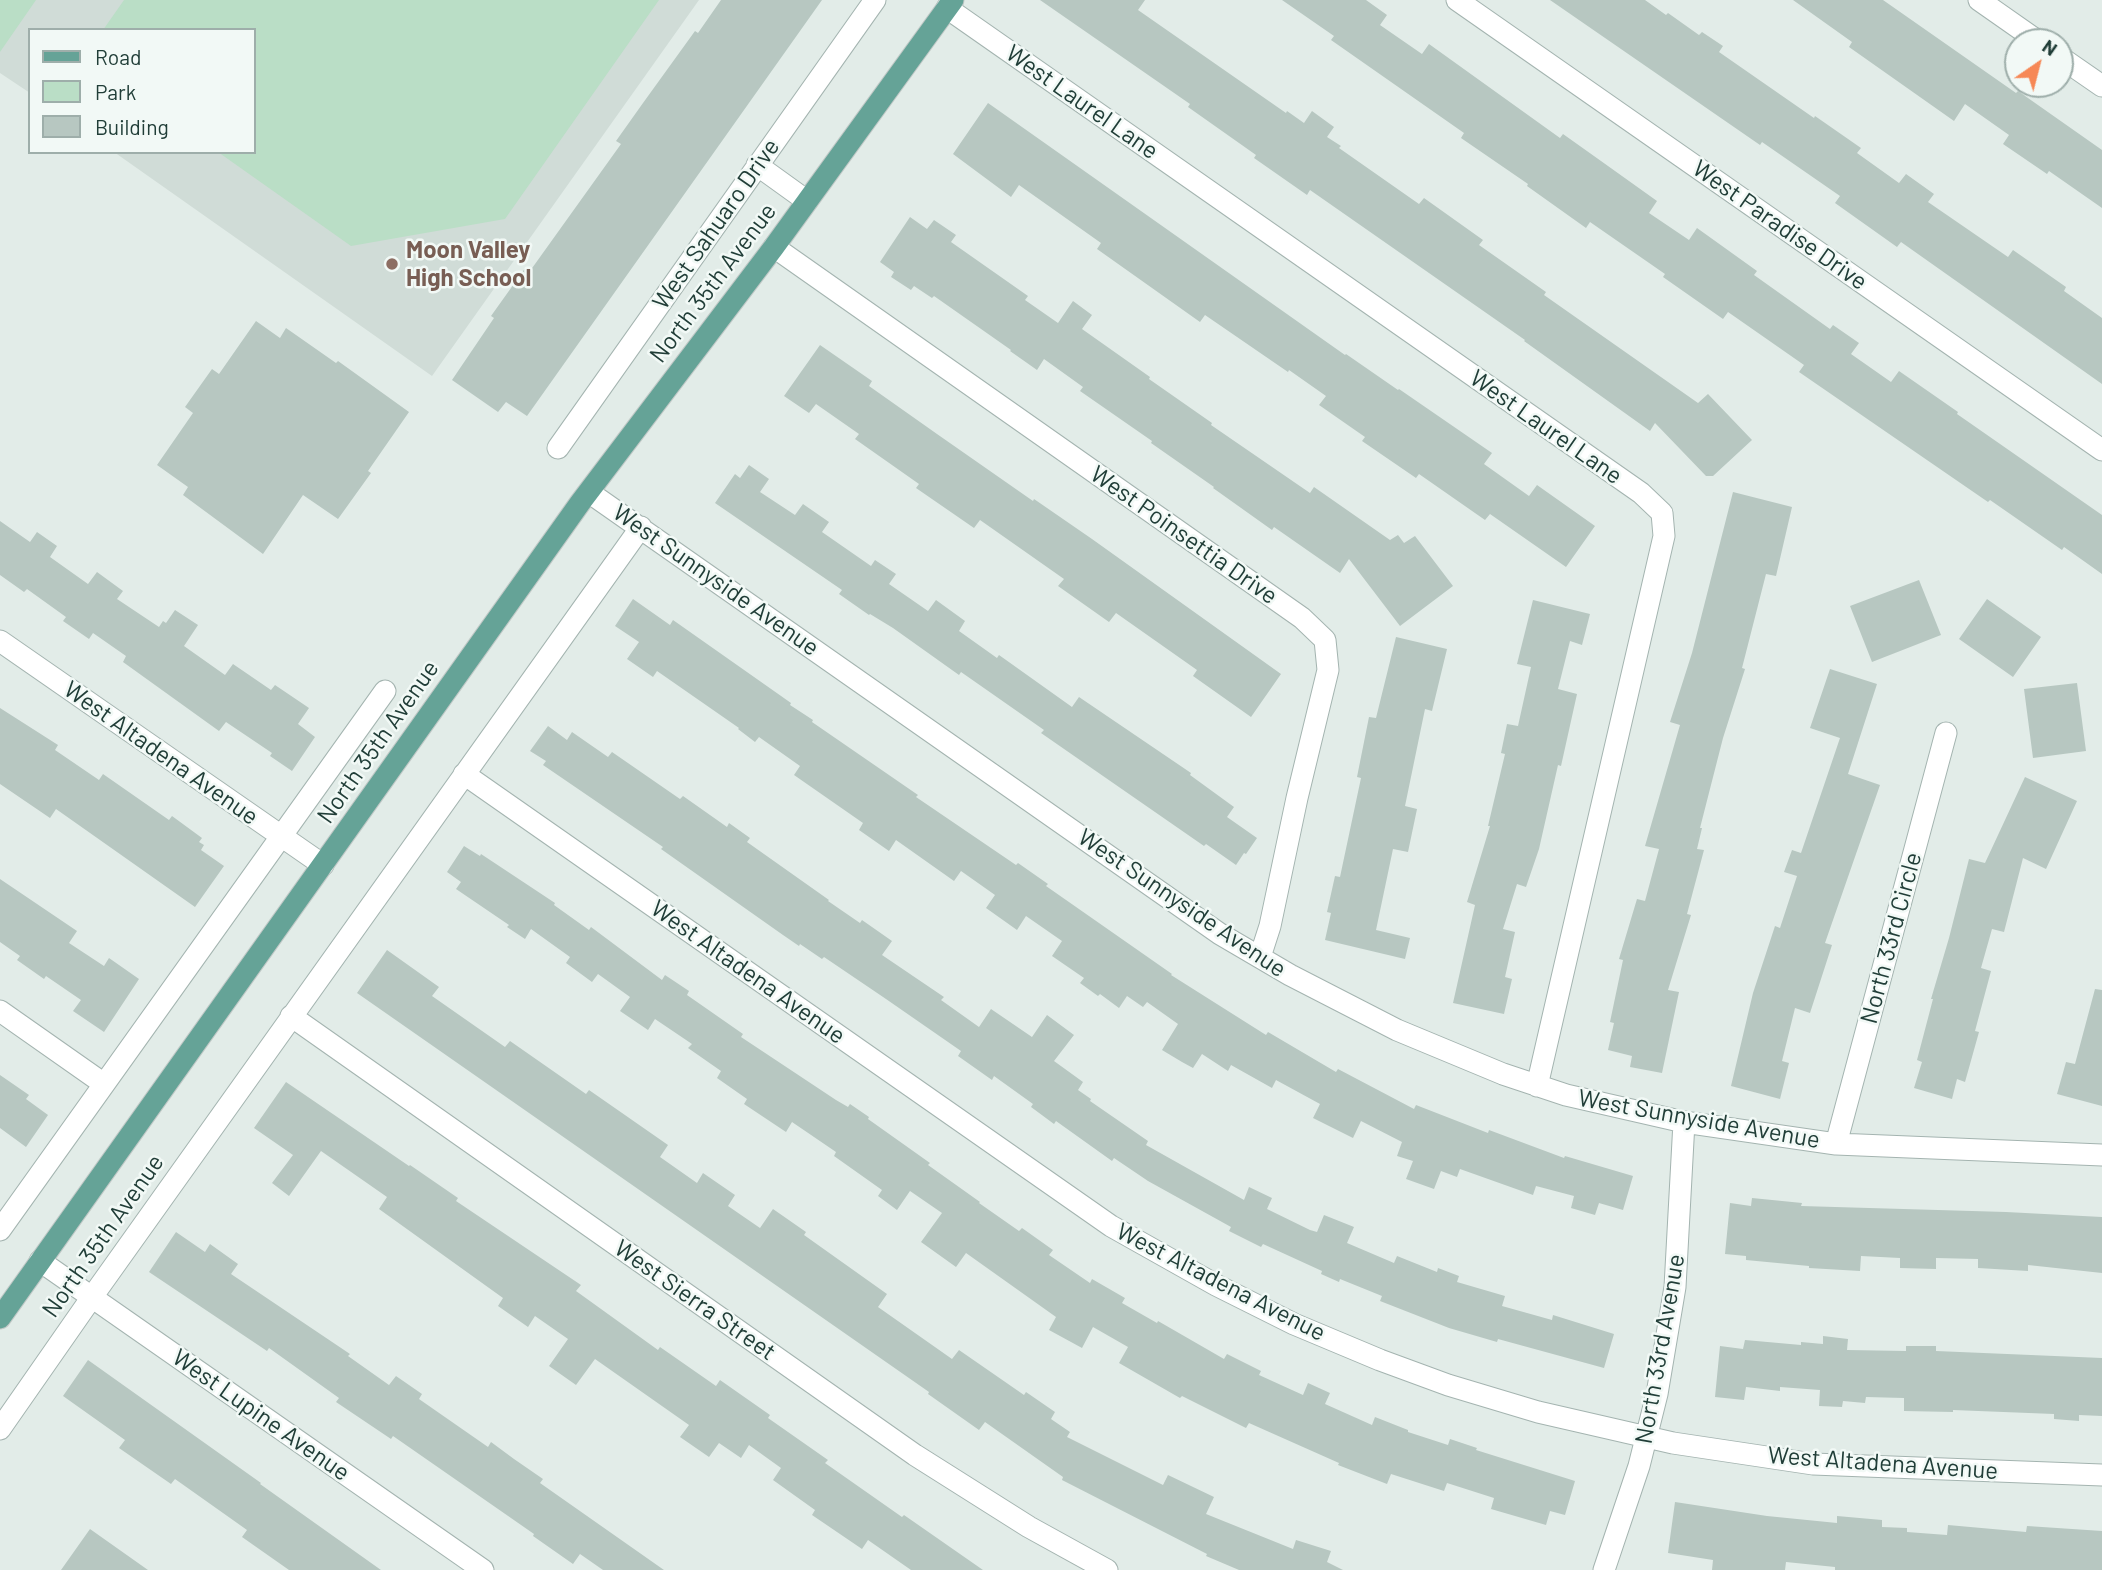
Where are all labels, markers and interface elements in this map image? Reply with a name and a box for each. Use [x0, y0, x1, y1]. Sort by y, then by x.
legend [28, 28, 256, 154]
north arrow [2004, 28, 2074, 98]
text: N [2038, 34, 2062, 60]
street label: West Laurel Lane [1000, 39, 1164, 165]
text: Road [95, 44, 141, 69]
text: Park [95, 79, 136, 104]
text: Building [95, 114, 169, 139]
street label: West Sahuaro Drive [646, 133, 786, 315]
street label: West Paradise Drive [1687, 154, 1873, 296]
street label: North 35th Avenue [644, 198, 782, 368]
place label: Moon Valley High School [406, 236, 531, 292]
marker: Moon Valley High School [384, 256, 400, 272]
street label: West Laurel Lane [1464, 364, 1628, 490]
street label: West Poinsettia Drive [1085, 460, 1283, 610]
street label: West Sunnyside Avenue [607, 498, 825, 662]
street label: North 35th Avenue [311, 655, 445, 829]
street label: West Altadena Avenue [58, 675, 264, 831]
street label: West Sunnyside Avenue [1072, 823, 1292, 983]
street label: North 33rd Circle [1854, 849, 1928, 1027]
street label: West Altadena Avenue [645, 894, 851, 1050]
street label: West Sunnyside Avenue [1576, 1084, 1822, 1154]
street label: North 35th Avenue [36, 1149, 170, 1323]
street label: West Altadena Avenue [1112, 1217, 1330, 1347]
street label: West Sierra Street [609, 1234, 781, 1366]
street label: North 33rd Avenue [1629, 1252, 1691, 1446]
street label: West Lupine Avenue [167, 1343, 355, 1487]
street label: West Altadena Avenue [1767, 1441, 1999, 1485]

